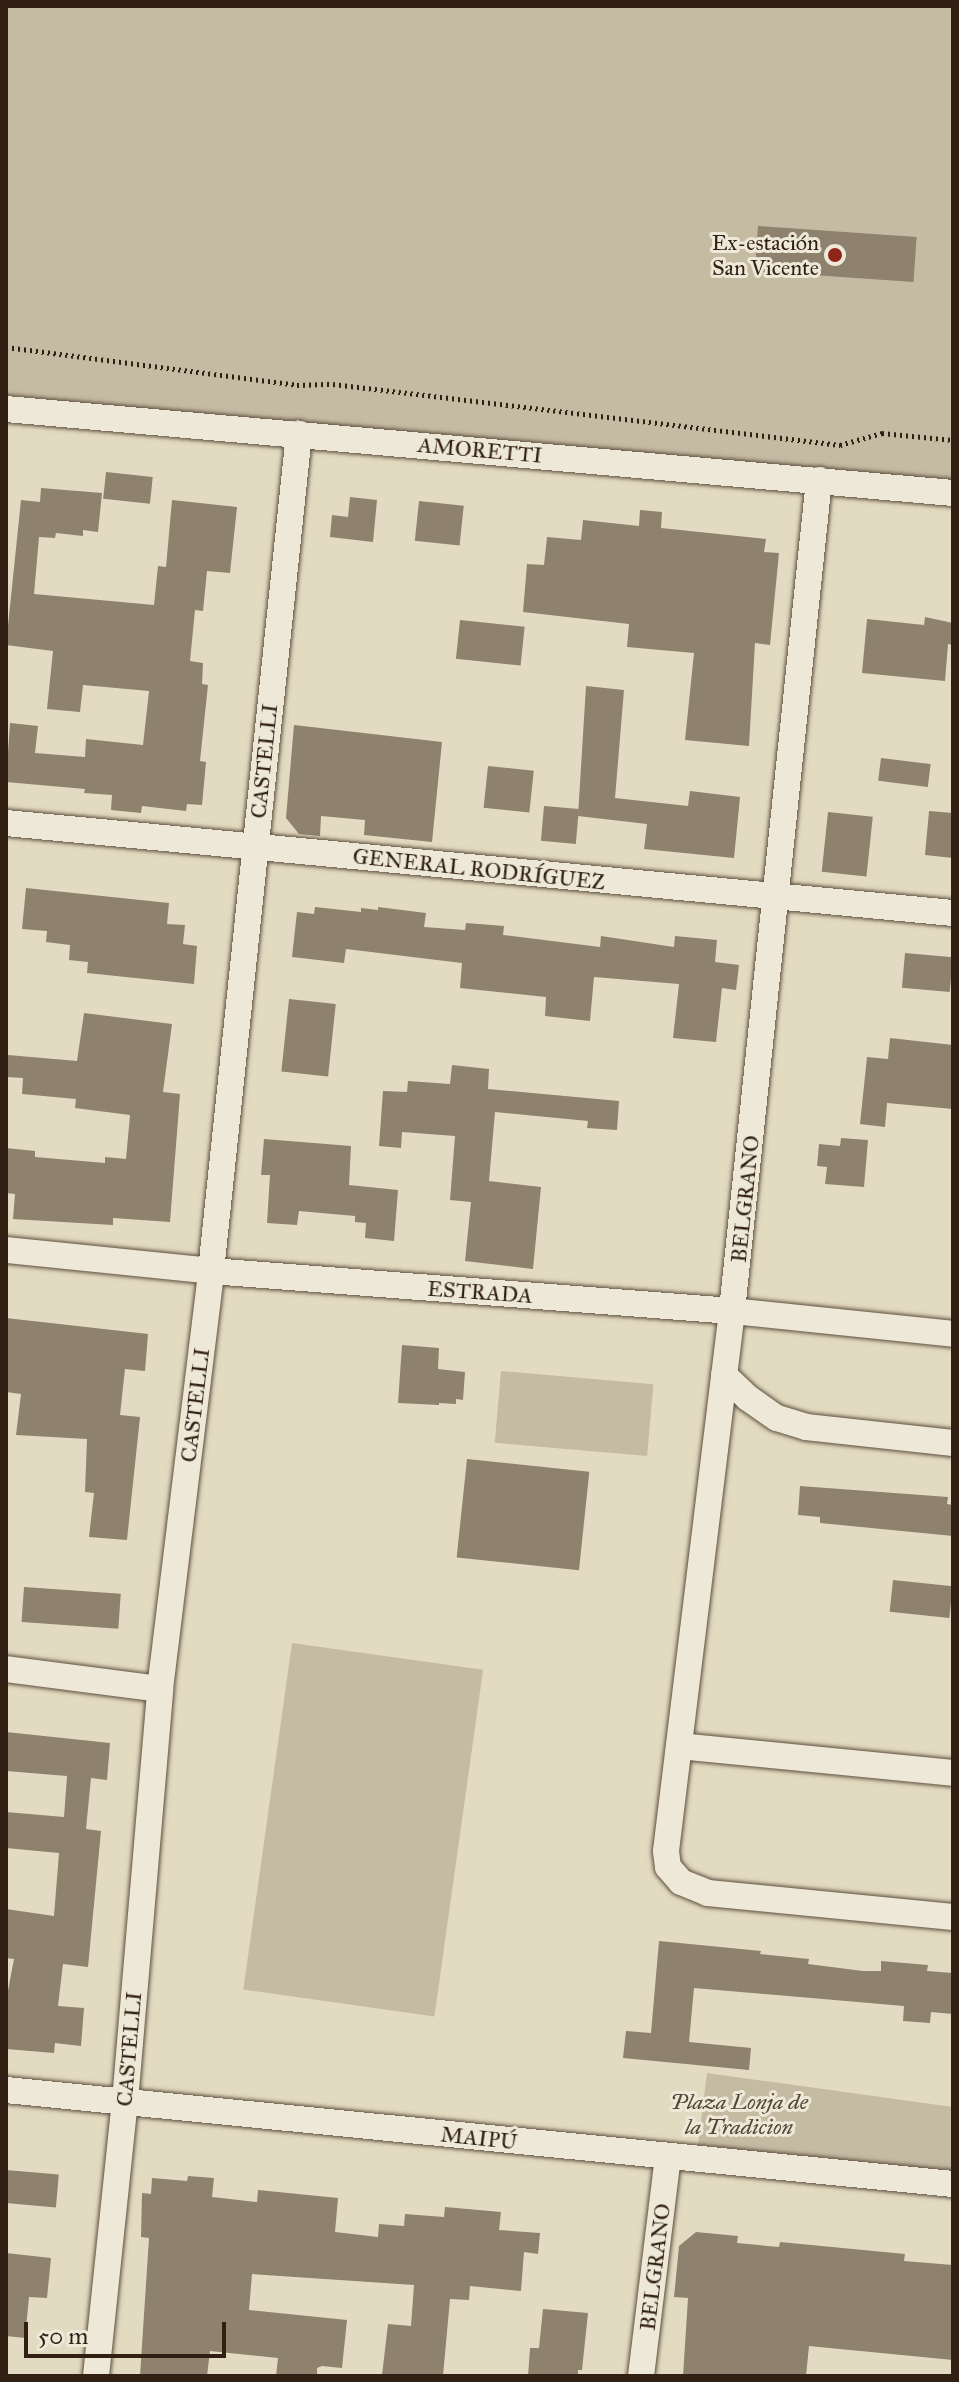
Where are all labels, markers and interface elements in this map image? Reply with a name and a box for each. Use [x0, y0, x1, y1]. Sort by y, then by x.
place label: Ex-estación San Vicente [712, 229, 819, 280]
marker: Ex-estación San Vicente [826, 246, 844, 264]
street label: AMORETTI [417, 431, 543, 469]
street label: CASTELLI [245, 702, 283, 820]
street label: GENERAL RODRÍGUEZ [351, 843, 607, 895]
street label: BELGRANO [725, 1134, 765, 1264]
street label: ESTRADA [426, 1275, 534, 1309]
street label: CASTELLI [175, 1346, 215, 1464]
street label: CASTELLI [111, 1990, 147, 2108]
park label: Plaza Lonja de la Tradicion [670, 2088, 808, 2140]
street label: MAIPÚ [439, 2121, 519, 2155]
street label: BELGRANO [634, 2202, 676, 2332]
scale bar [28, 2306, 230, 2356]
text: 50 m [38, 2321, 88, 2351]

